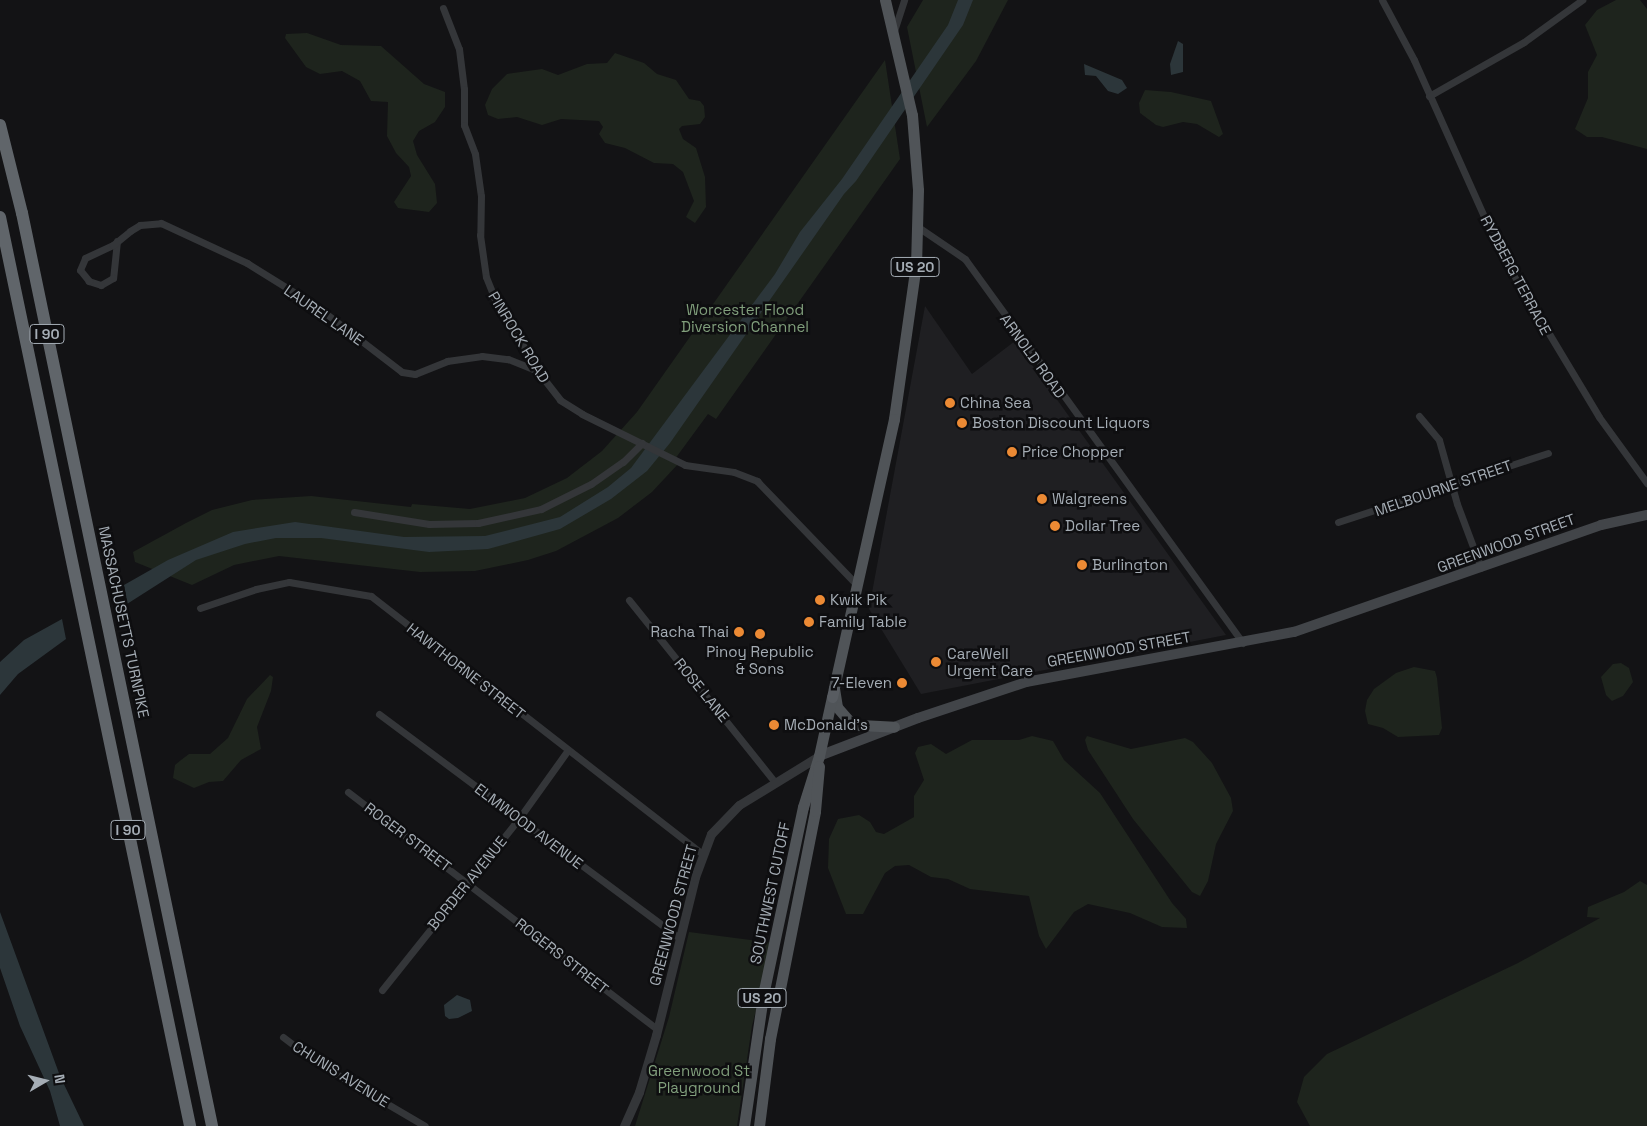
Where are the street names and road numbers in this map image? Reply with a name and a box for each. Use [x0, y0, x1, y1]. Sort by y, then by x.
street label: RYDBERG TERRACE [1477, 212, 1555, 338]
road number: US 20 [890, 256, 940, 278]
street label: LAUREL LANE [281, 281, 367, 349]
street label: PINROCK ROAD [485, 288, 553, 386]
street label: ARNOLD ROAD [996, 310, 1070, 402]
road number: I 90 [30, 322, 64, 346]
street label: MELBOURNE STREET [1372, 456, 1514, 520]
street label: GREENWOOD STREET [1435, 510, 1577, 576]
street label: MASSACHUSETTS TURNPIKE [95, 524, 153, 720]
street label: HAWTHORNE STREET [403, 619, 529, 723]
street label: GREENWOOD STREET [1046, 628, 1192, 670]
street label: ROSE LANE [671, 654, 733, 726]
street label: ELMWOOD AVENUE [471, 779, 587, 873]
street label: ROGER STREET [361, 799, 455, 875]
road number: I 90 [110, 818, 146, 842]
street label: SOUTHWEST CUTOFF [746, 820, 794, 966]
street label: BORDER AVENUE [424, 832, 510, 934]
street label: GREENWOOD STREET [645, 842, 701, 988]
street label: ROGERS STREET [512, 914, 612, 998]
road number: US 20 [737, 986, 787, 1010]
street label: CHUNIS AVENUE [289, 1037, 393, 1111]

